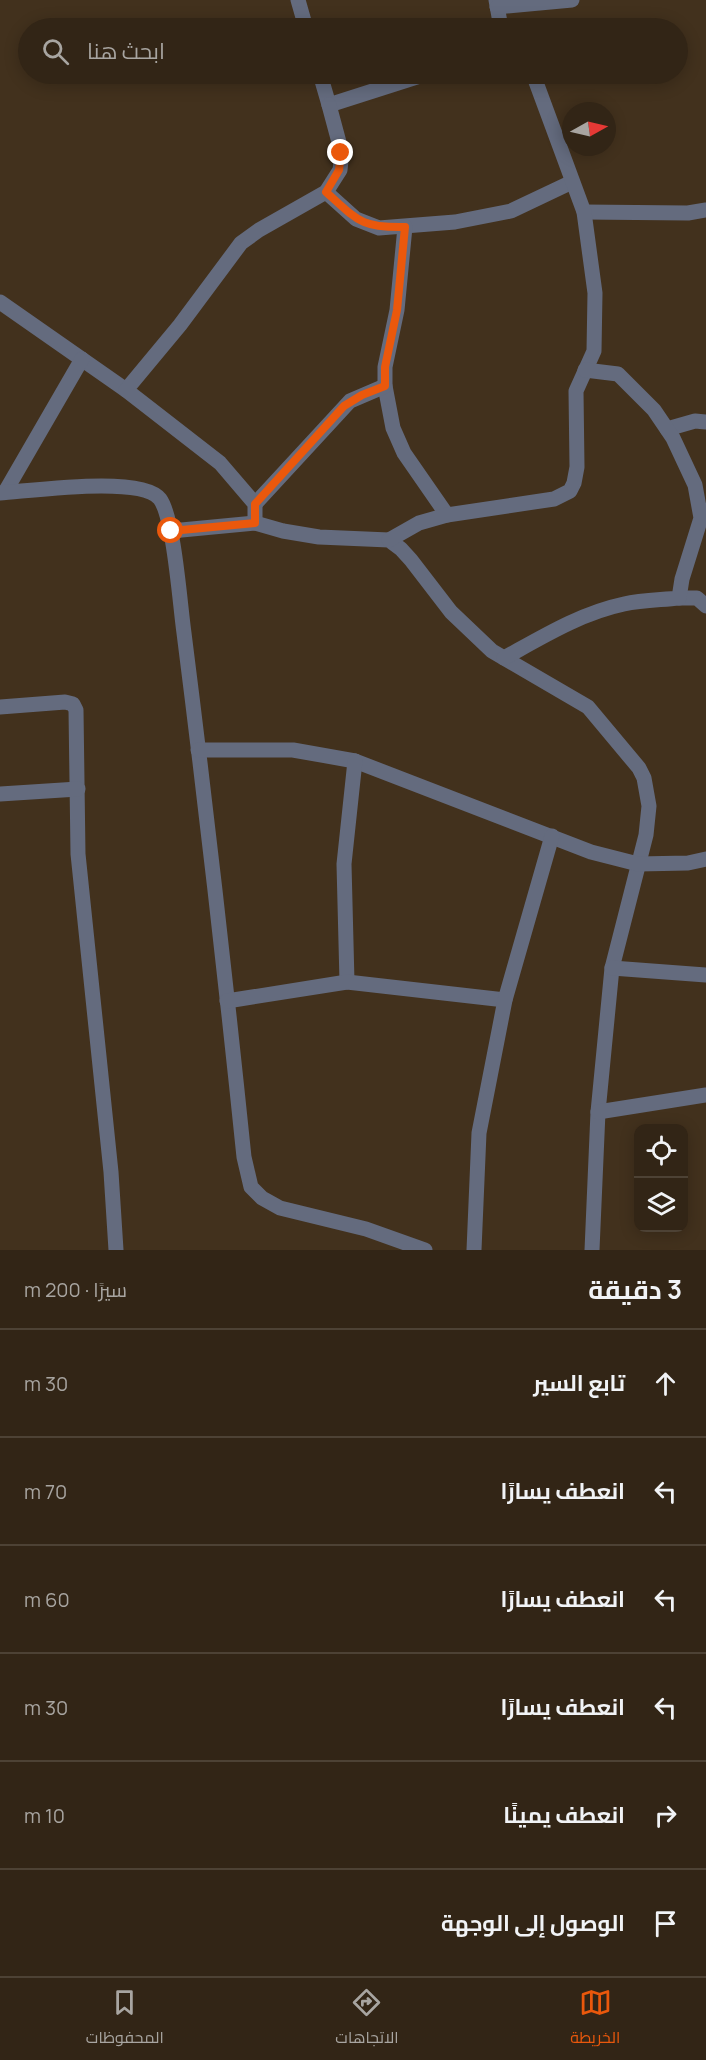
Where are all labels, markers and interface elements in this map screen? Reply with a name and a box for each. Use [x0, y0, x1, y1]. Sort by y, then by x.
search box [18, 18, 688, 84]
icon: search [39, 35, 72, 68]
text: ابحث هنا [87, 36, 165, 66]
north arrow [562, 102, 616, 156]
route end [327, 139, 353, 165]
route start [157, 517, 183, 543]
map controls [634, 1124, 688, 1232]
button: locate [634, 1124, 688, 1178]
button: layers [634, 1178, 688, 1232]
text: 3 دقيقة [588, 1271, 682, 1307]
text: سيرًا · 200 m [24, 1276, 127, 1303]
icon: ahead [649, 1367, 682, 1400]
text: تابع السير [533, 1368, 625, 1398]
text: 30 m [24, 1370, 68, 1397]
icon: left [649, 1475, 682, 1508]
text: انعطف يسارًا [501, 1476, 625, 1506]
text: 70 m [24, 1478, 67, 1505]
icon: left [649, 1583, 682, 1616]
text: انعطف يسارًا [501, 1584, 625, 1614]
text: 60 m [24, 1586, 70, 1613]
icon: left [649, 1691, 682, 1724]
text: انعطف يسارًا [501, 1692, 625, 1722]
text: 30 m [24, 1694, 68, 1721]
icon: right [649, 1799, 682, 1832]
text: انعطف يمينًا [503, 1800, 625, 1830]
text: 10 m [24, 1802, 65, 1829]
icon: arrive [649, 1907, 682, 1940]
text: الوصول إلى الوجهة [441, 1908, 625, 1938]
tab: المحفوظات [86, 1986, 164, 2052]
tab: الاتجاهات [335, 1986, 399, 2052]
tab: الخريطة [570, 1986, 620, 2052]

